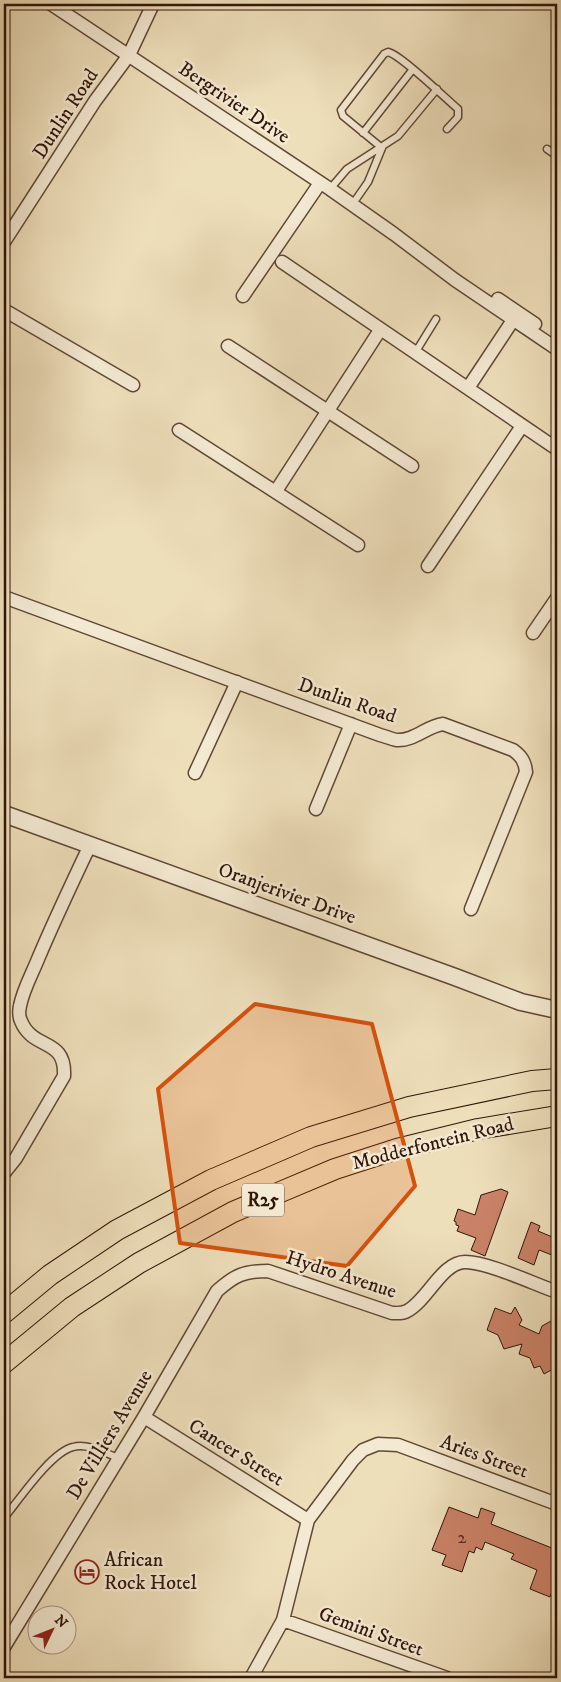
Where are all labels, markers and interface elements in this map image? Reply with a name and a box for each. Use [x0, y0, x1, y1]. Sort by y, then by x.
street label: Bergrivier Drive [173, 57, 295, 149]
street label: Dunlin Road [28, 64, 104, 164]
street label: Dunlin Road [295, 673, 399, 729]
street label: Oranjerivier Drive [215, 857, 359, 931]
street label: Modderfontein Road [350, 1112, 516, 1176]
road number: R25 [242, 1184, 284, 1216]
street label: Hydro Avenue [283, 1245, 399, 1305]
street label: De Villiers Avenue [62, 1366, 158, 1504]
street label: Cancer Street [184, 1414, 288, 1492]
street label: Aries Street [437, 1430, 531, 1484]
house number: 2 [458, 1527, 467, 1549]
place label: African Rock Hotel [104, 1548, 197, 1596]
hotel icon: African Rock Hotel [74, 1559, 100, 1585]
street label: Gemini Street [315, 1602, 427, 1662]
north arrow [28, 1604, 78, 1654]
text: N [50, 1611, 72, 1633]

